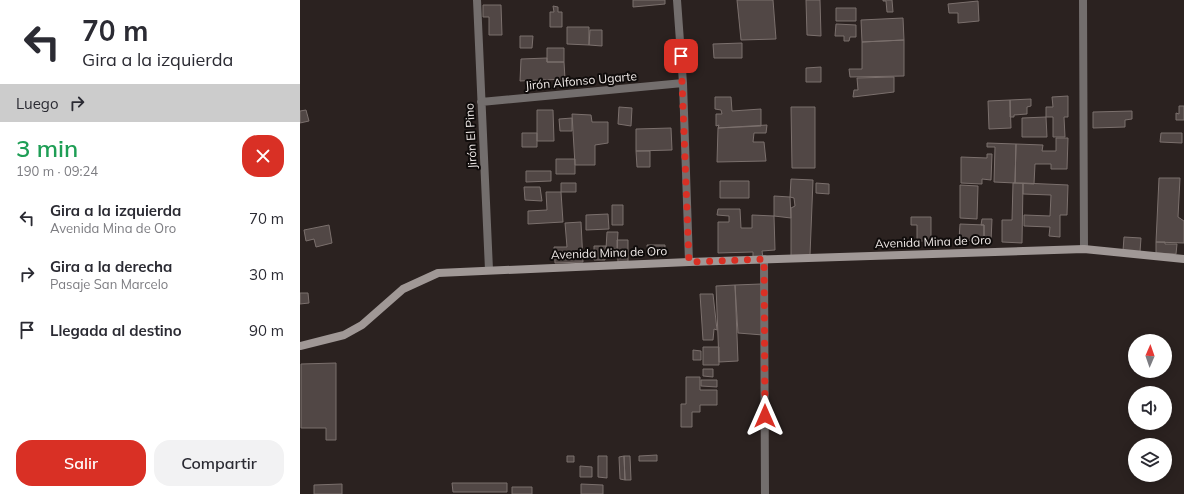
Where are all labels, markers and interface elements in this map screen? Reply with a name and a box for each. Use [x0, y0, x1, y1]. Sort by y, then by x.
text: 70 m [82, 13, 148, 48]
icon: left [16, 16, 68, 68]
pin [664, 39, 698, 73]
icon: arrive [670, 45, 692, 67]
text: Gira a la izquierda [82, 48, 233, 71]
street label: Jirón Alfonso Ugarte [525, 68, 637, 93]
icon: right [66, 92, 88, 114]
text: Luego [16, 94, 58, 113]
street label: Jirón El Pino [461, 103, 480, 169]
text: 3 min [16, 133, 78, 163]
button: close [242, 135, 284, 177]
text: 190 m · 09:24 [16, 163, 98, 179]
text: Gira a la izquierda [50, 201, 181, 220]
icon: left [16, 207, 38, 229]
text: 70 m [249, 209, 284, 228]
text: Avenida Mina de Oro [50, 220, 176, 236]
street label: Avenida Mina de Oro [874, 232, 992, 251]
street label: Avenida Mina de Oro [550, 243, 668, 262]
text: Gira a la derecha [50, 257, 172, 276]
icon: right [16, 263, 38, 285]
text: 30 m [249, 265, 284, 284]
text: Pasaje San Marcelo [50, 276, 168, 292]
icon: arrive [16, 319, 38, 341]
text: Llegada al destino [50, 321, 182, 340]
text: 90 m [249, 321, 284, 340]
north arrow [1128, 334, 1172, 378]
map controls [1128, 334, 1172, 482]
button: sound [1128, 386, 1172, 430]
position arrow [744, 395, 786, 437]
button: layers [1128, 438, 1172, 482]
button: Salir [16, 440, 146, 486]
button: Compartir [154, 440, 284, 486]

